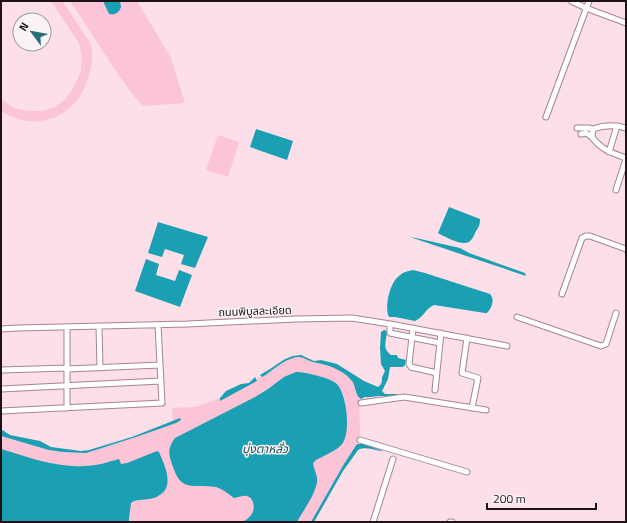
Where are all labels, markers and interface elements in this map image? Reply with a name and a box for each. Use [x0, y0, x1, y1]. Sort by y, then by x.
north arrow [12, 12, 52, 52]
text: N [15, 19, 32, 34]
street label: ถนนพิบูลละเอียด [218, 302, 292, 320]
water label: บุ่งตาหลั่ว [242, 439, 289, 458]
scale bar [487, 485, 596, 511]
text: 200 m [493, 489, 526, 508]

